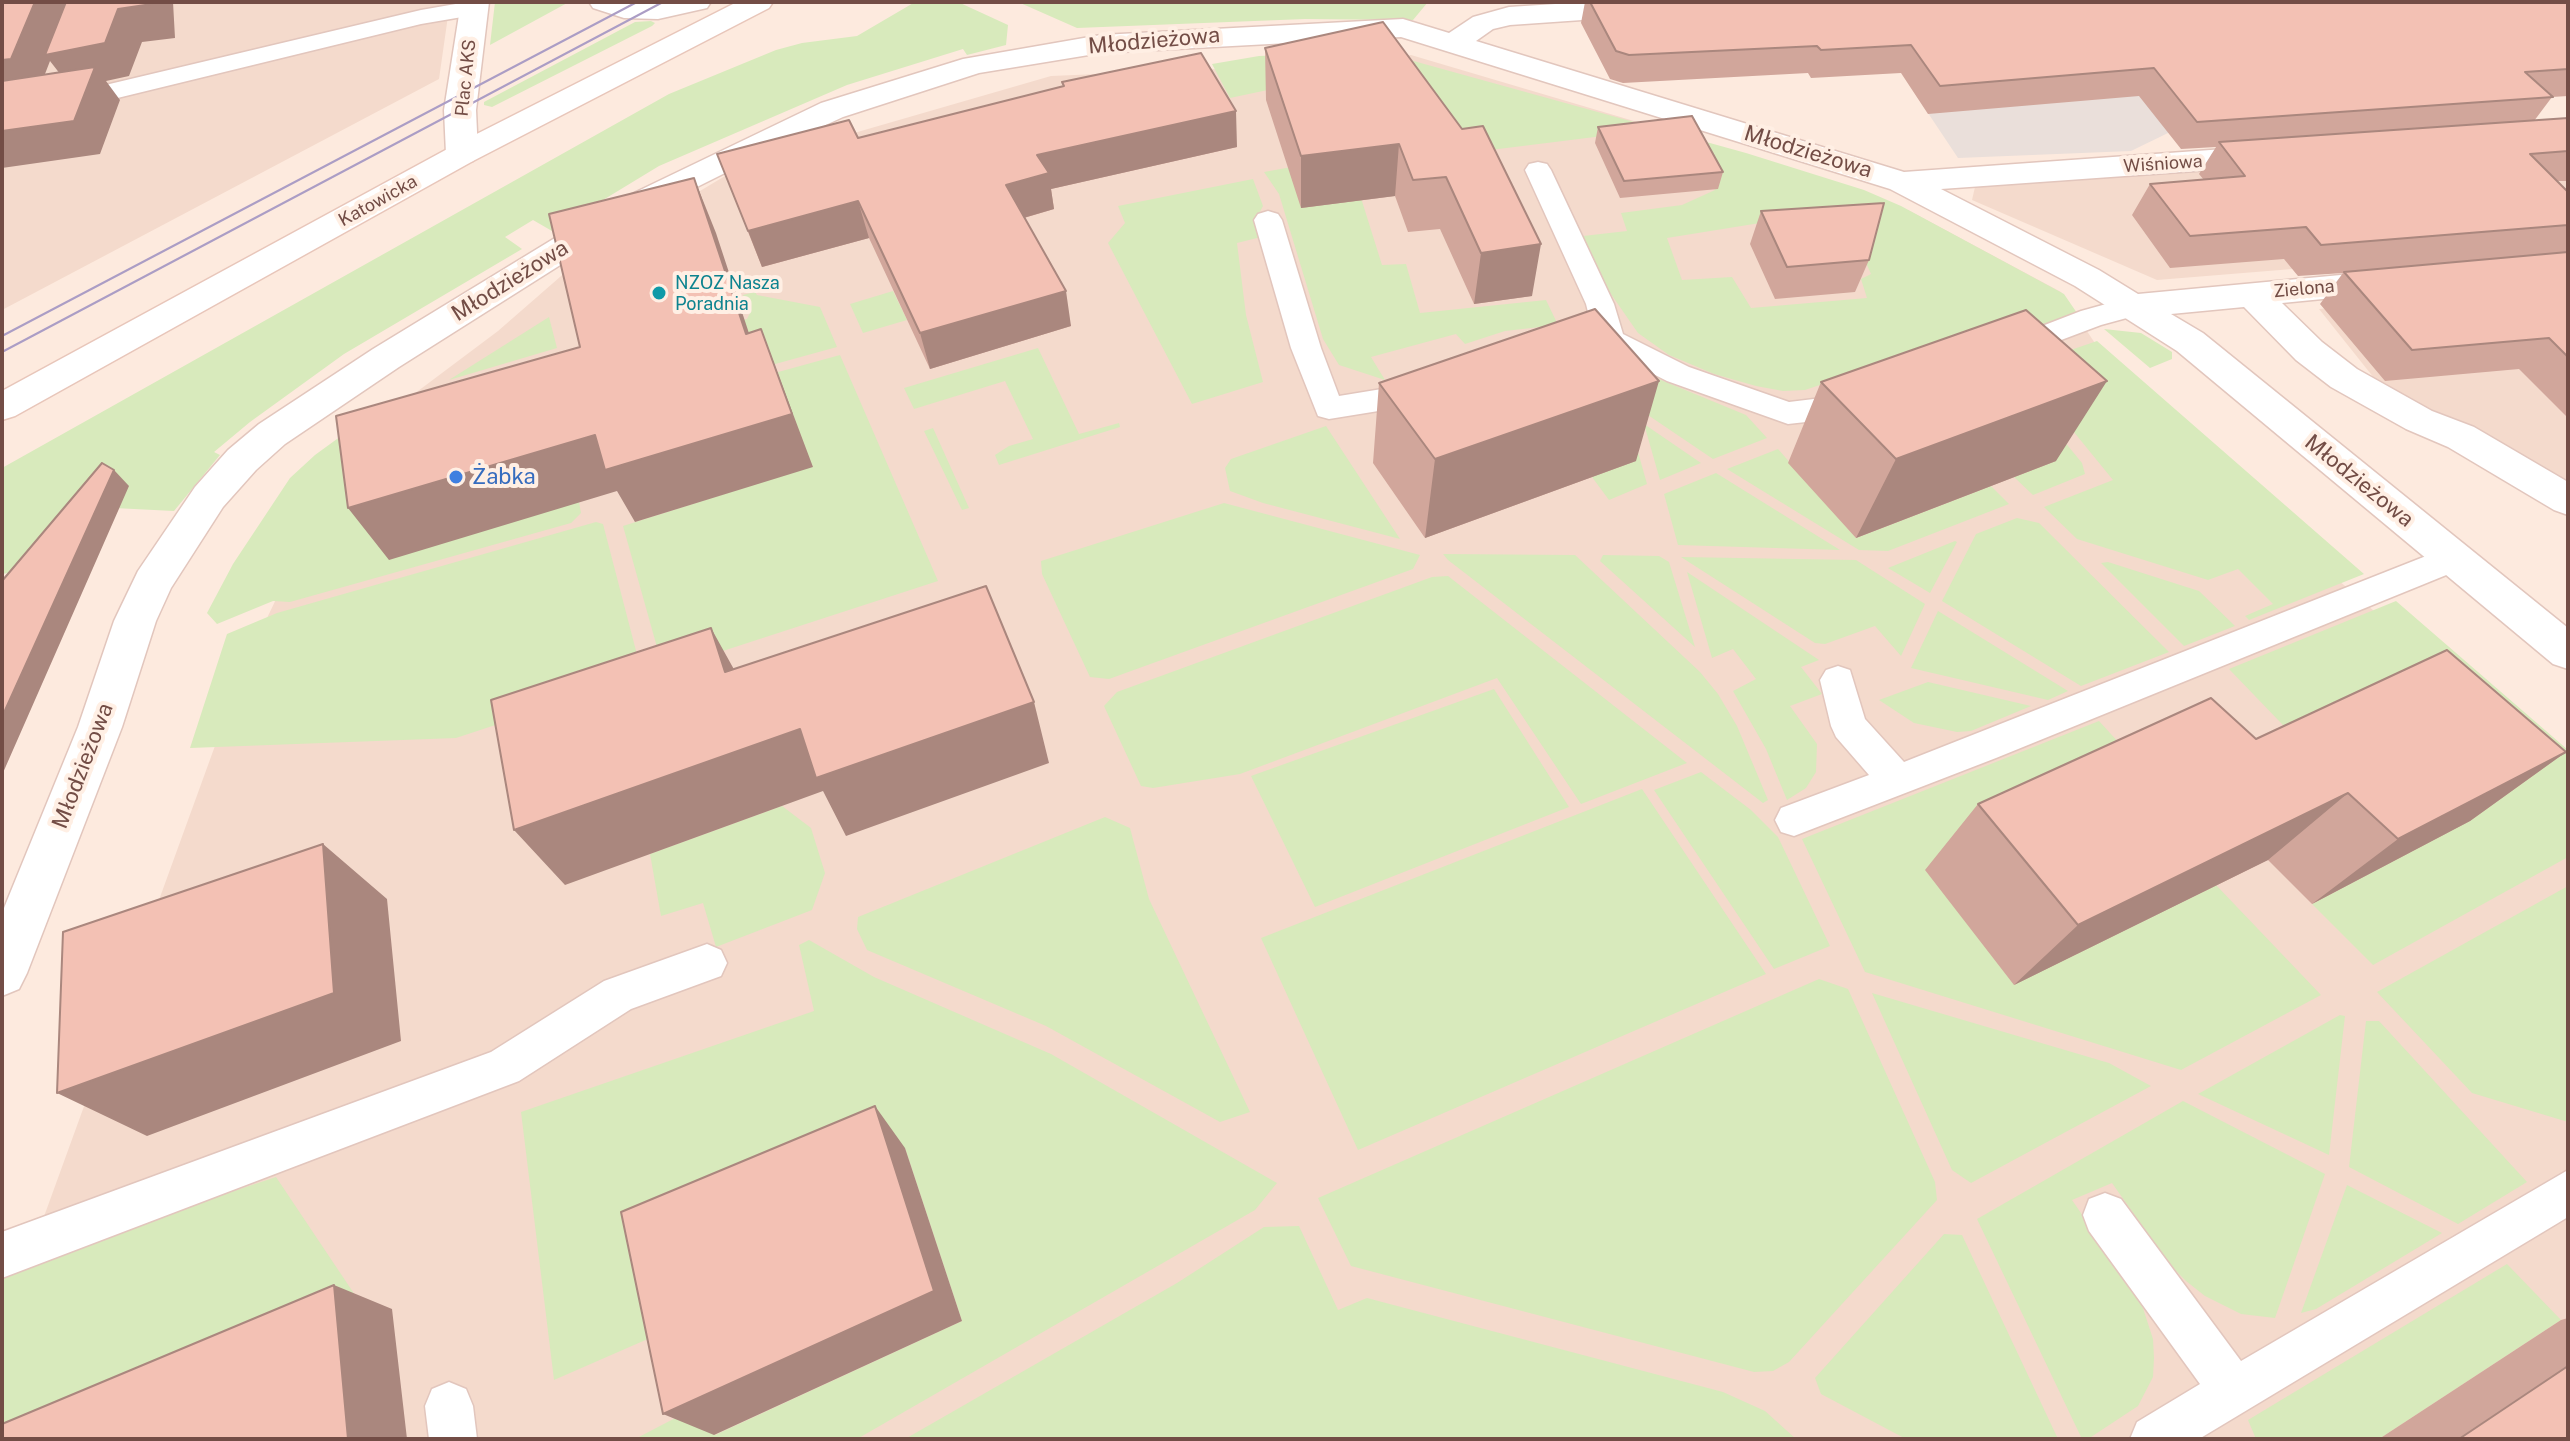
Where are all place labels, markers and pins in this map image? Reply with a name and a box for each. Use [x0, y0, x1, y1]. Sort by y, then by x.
place label: NZOZ Nasza Poradnia [675, 272, 780, 314]
marker: NZOZ Nasza Poradnia [650, 284, 668, 302]
place label: Żabka [472, 464, 536, 490]
marker: Żabka [447, 468, 465, 486]

